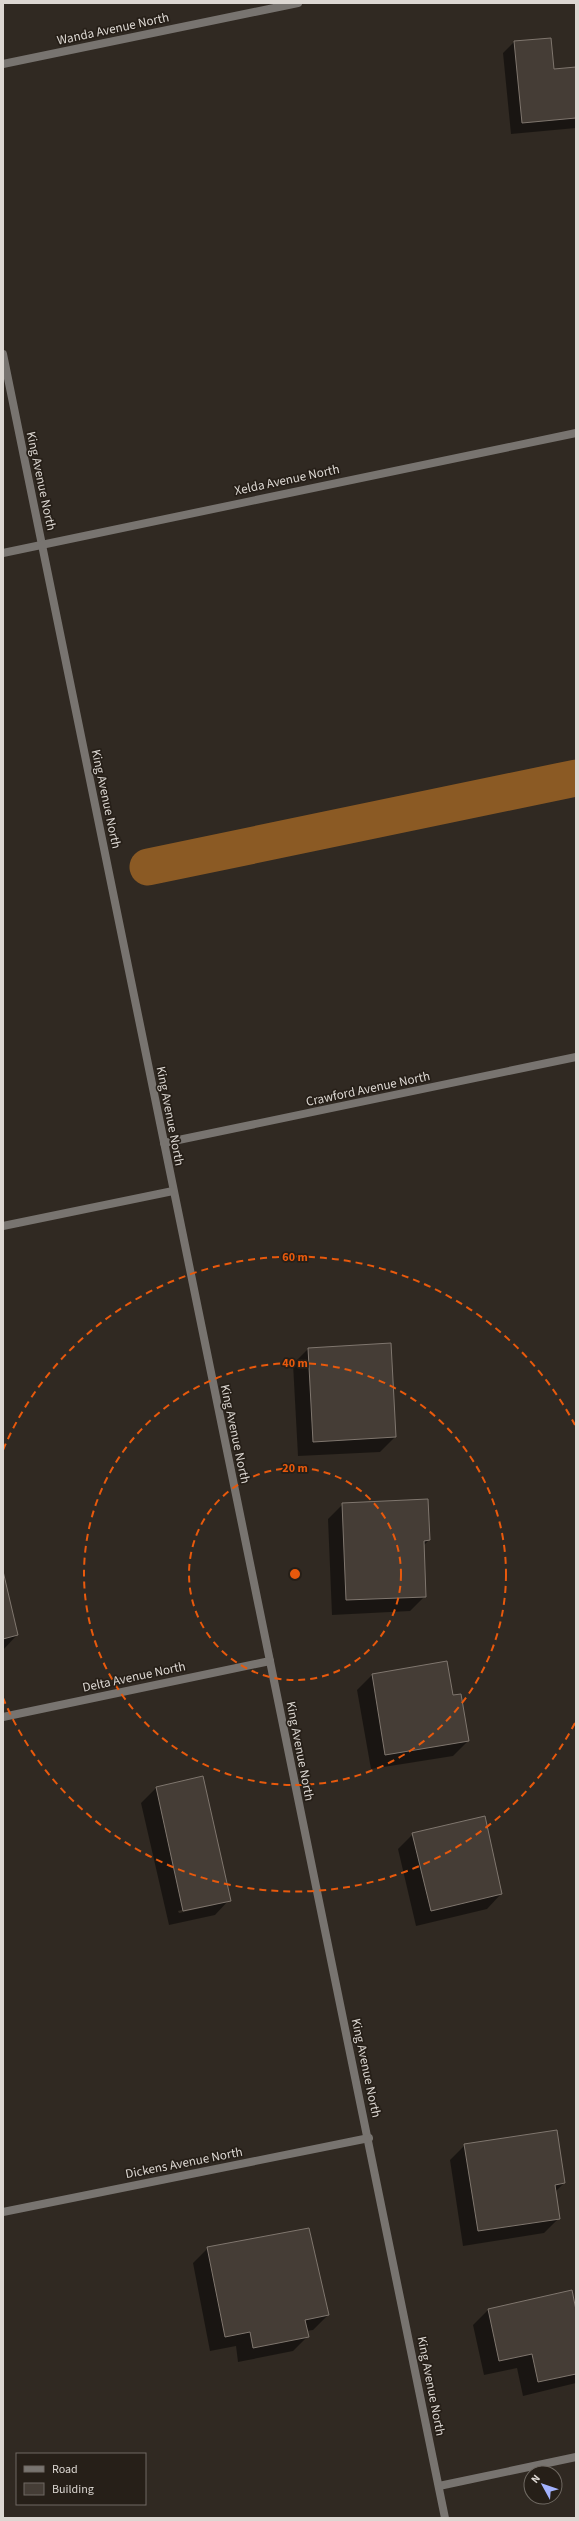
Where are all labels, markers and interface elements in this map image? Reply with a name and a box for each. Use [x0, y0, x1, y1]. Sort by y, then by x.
street label: Wanda Avenue North [55, 8, 171, 50]
street label: King Avenue North [22, 430, 60, 532]
street label: Xelda Avenue North [233, 460, 341, 500]
street label: King Avenue North [87, 748, 125, 850]
street label: King Avenue North [152, 1065, 188, 1167]
street label: Crawford Avenue North [304, 1067, 432, 1111]
text: 60 m [282, 1249, 308, 1266]
text: 40 m [282, 1355, 308, 1372]
street label: King Avenue North [216, 1383, 254, 1485]
text: 20 m [282, 1460, 308, 1477]
centre of rings [288, 1567, 302, 1581]
street label: Delta Avenue North [81, 1657, 187, 1697]
street label: King Avenue North [282, 1700, 318, 1802]
street label: King Avenue North [347, 2017, 385, 2119]
street label: Dickens Avenue North [124, 2143, 244, 2183]
street label: King Avenue North [413, 2335, 449, 2437]
legend [16, 2453, 146, 2505]
text: Road [52, 2461, 78, 2478]
north arrow [523, 2465, 563, 2505]
text: N [528, 2471, 544, 2487]
text: Building [52, 2481, 94, 2498]

